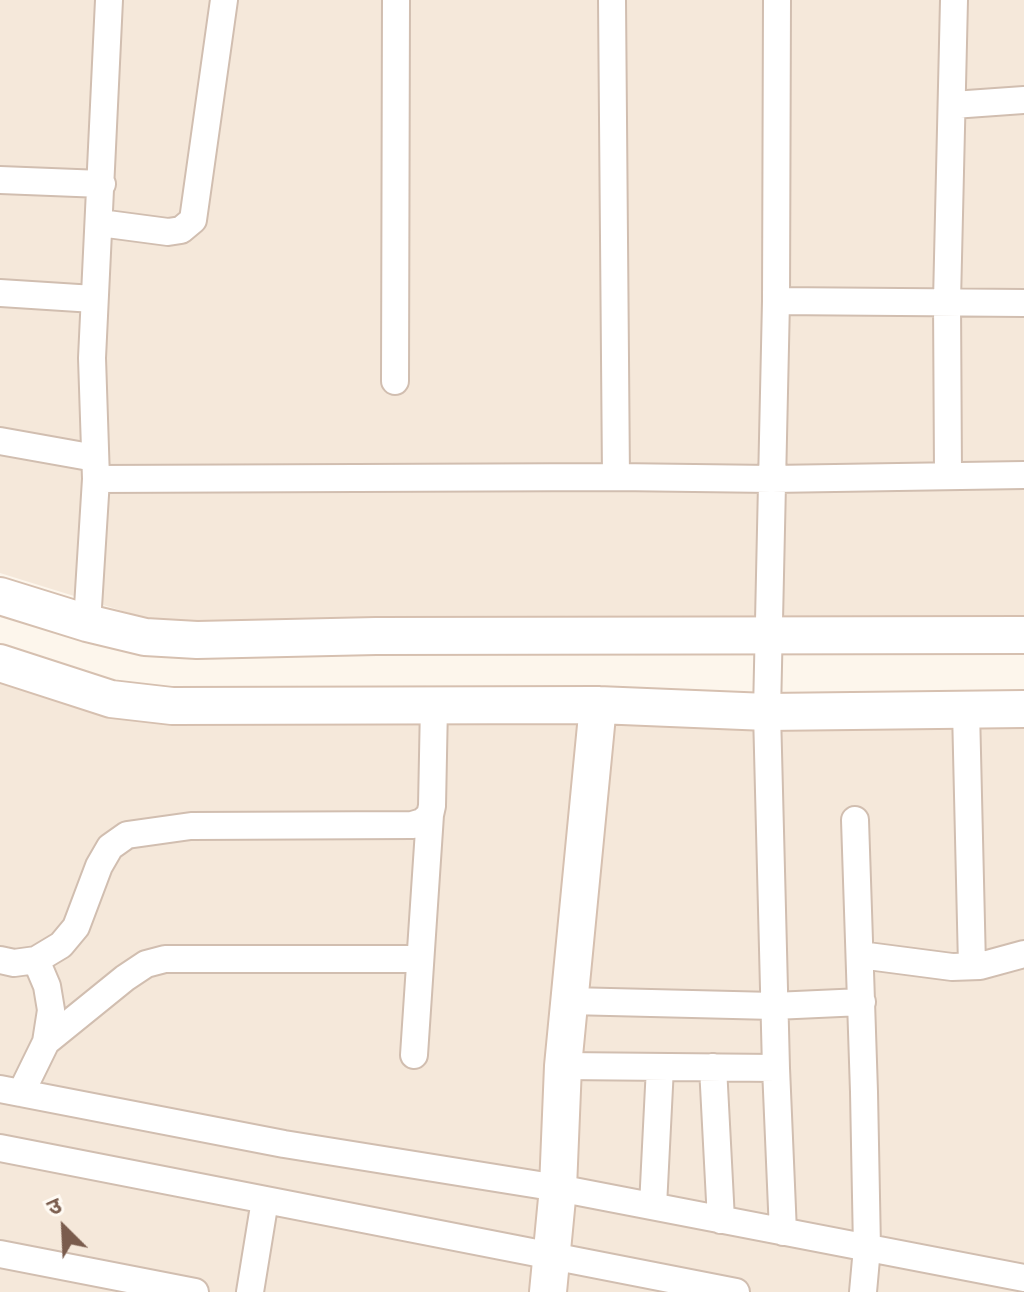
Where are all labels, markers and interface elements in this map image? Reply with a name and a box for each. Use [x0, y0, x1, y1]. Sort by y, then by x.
north arrow [24, 1188, 104, 1268]
text: उ [43, 1191, 66, 1221]

